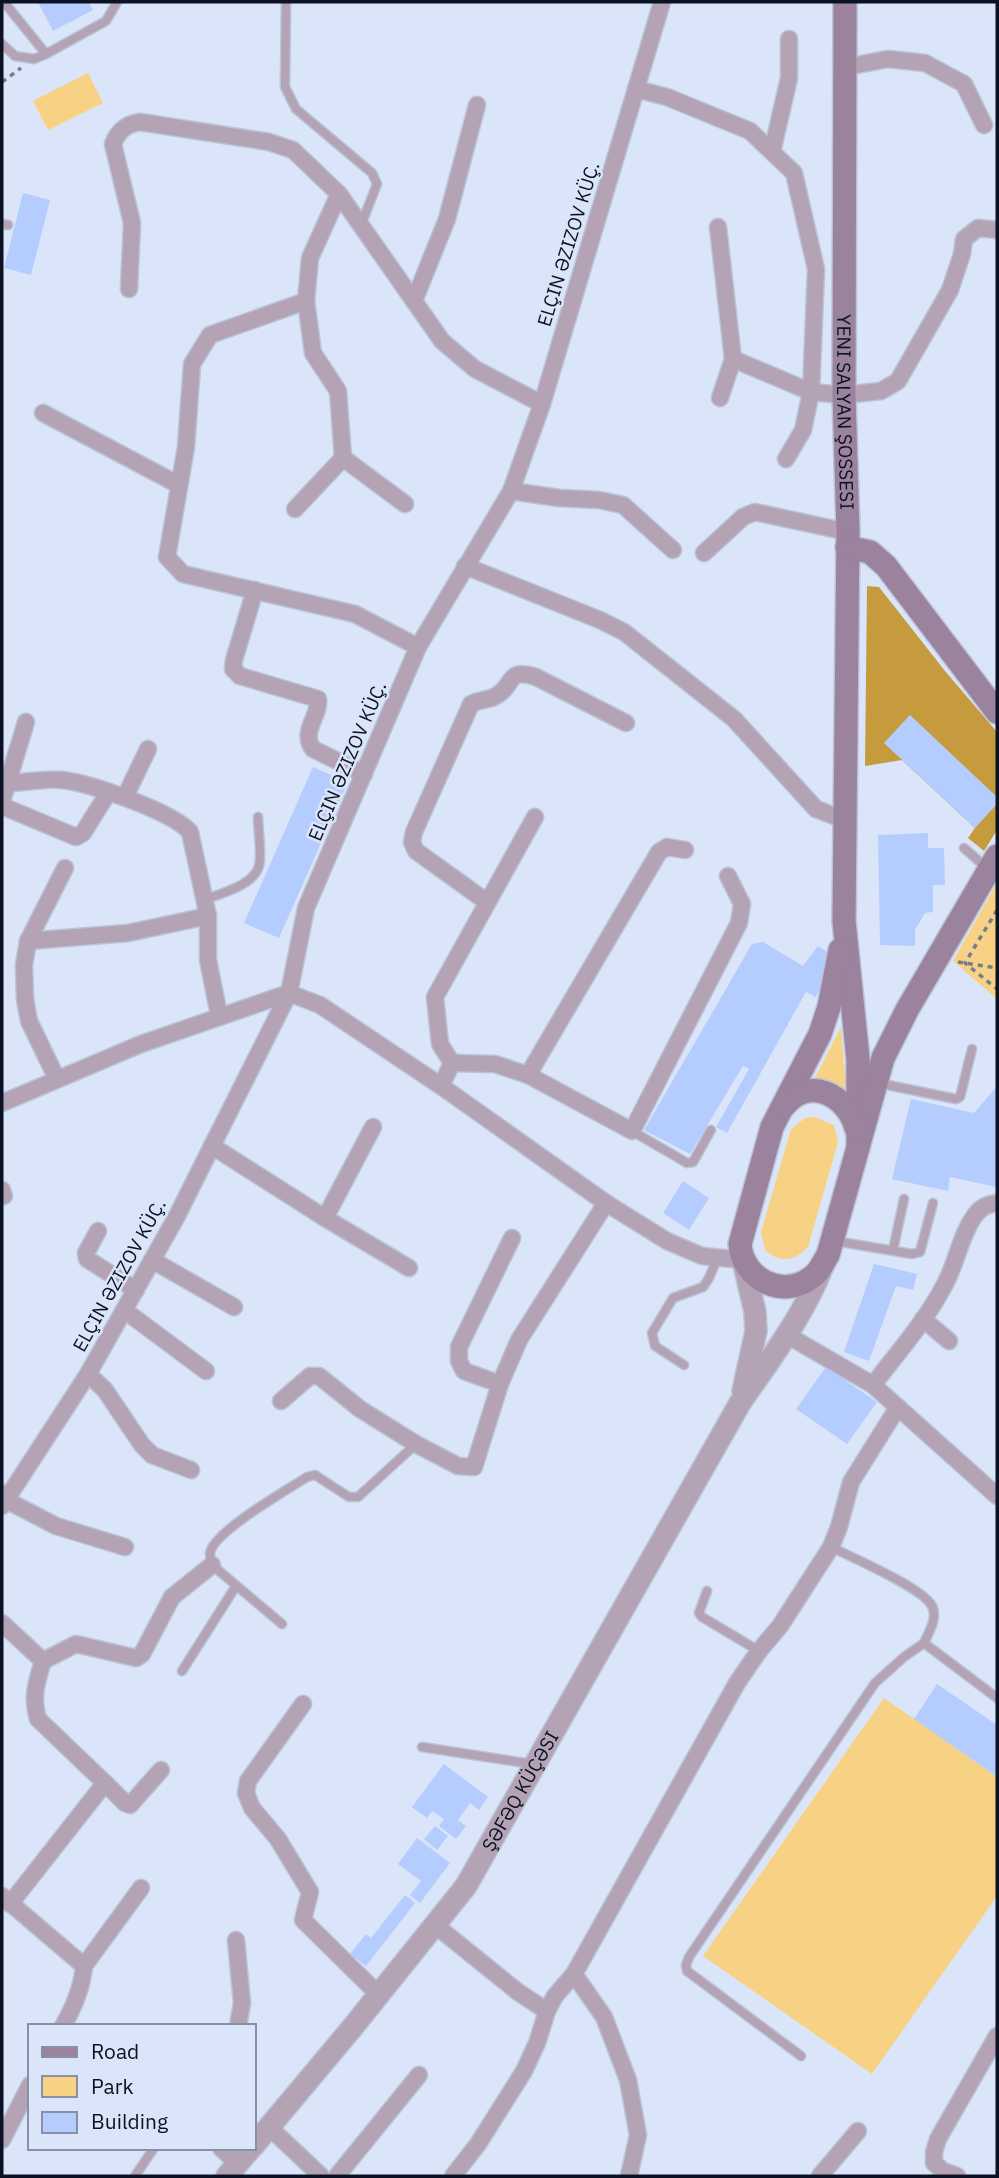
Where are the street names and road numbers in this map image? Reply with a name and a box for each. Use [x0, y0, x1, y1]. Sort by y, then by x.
street label: ELÇIN ƏZIZOV KÜÇ. [532, 159, 604, 329]
street label: YENI SALYAN ŞOSSESI [832, 314, 859, 510]
street label: ELÇIN ƏZIZOV KÜÇ. [303, 678, 391, 844]
street label: ELÇIN ƏZIZOV KÜÇ. [67, 1194, 171, 1356]
street label: ŞƏFƏQ KÜÇƏSI [476, 1726, 564, 1855]

